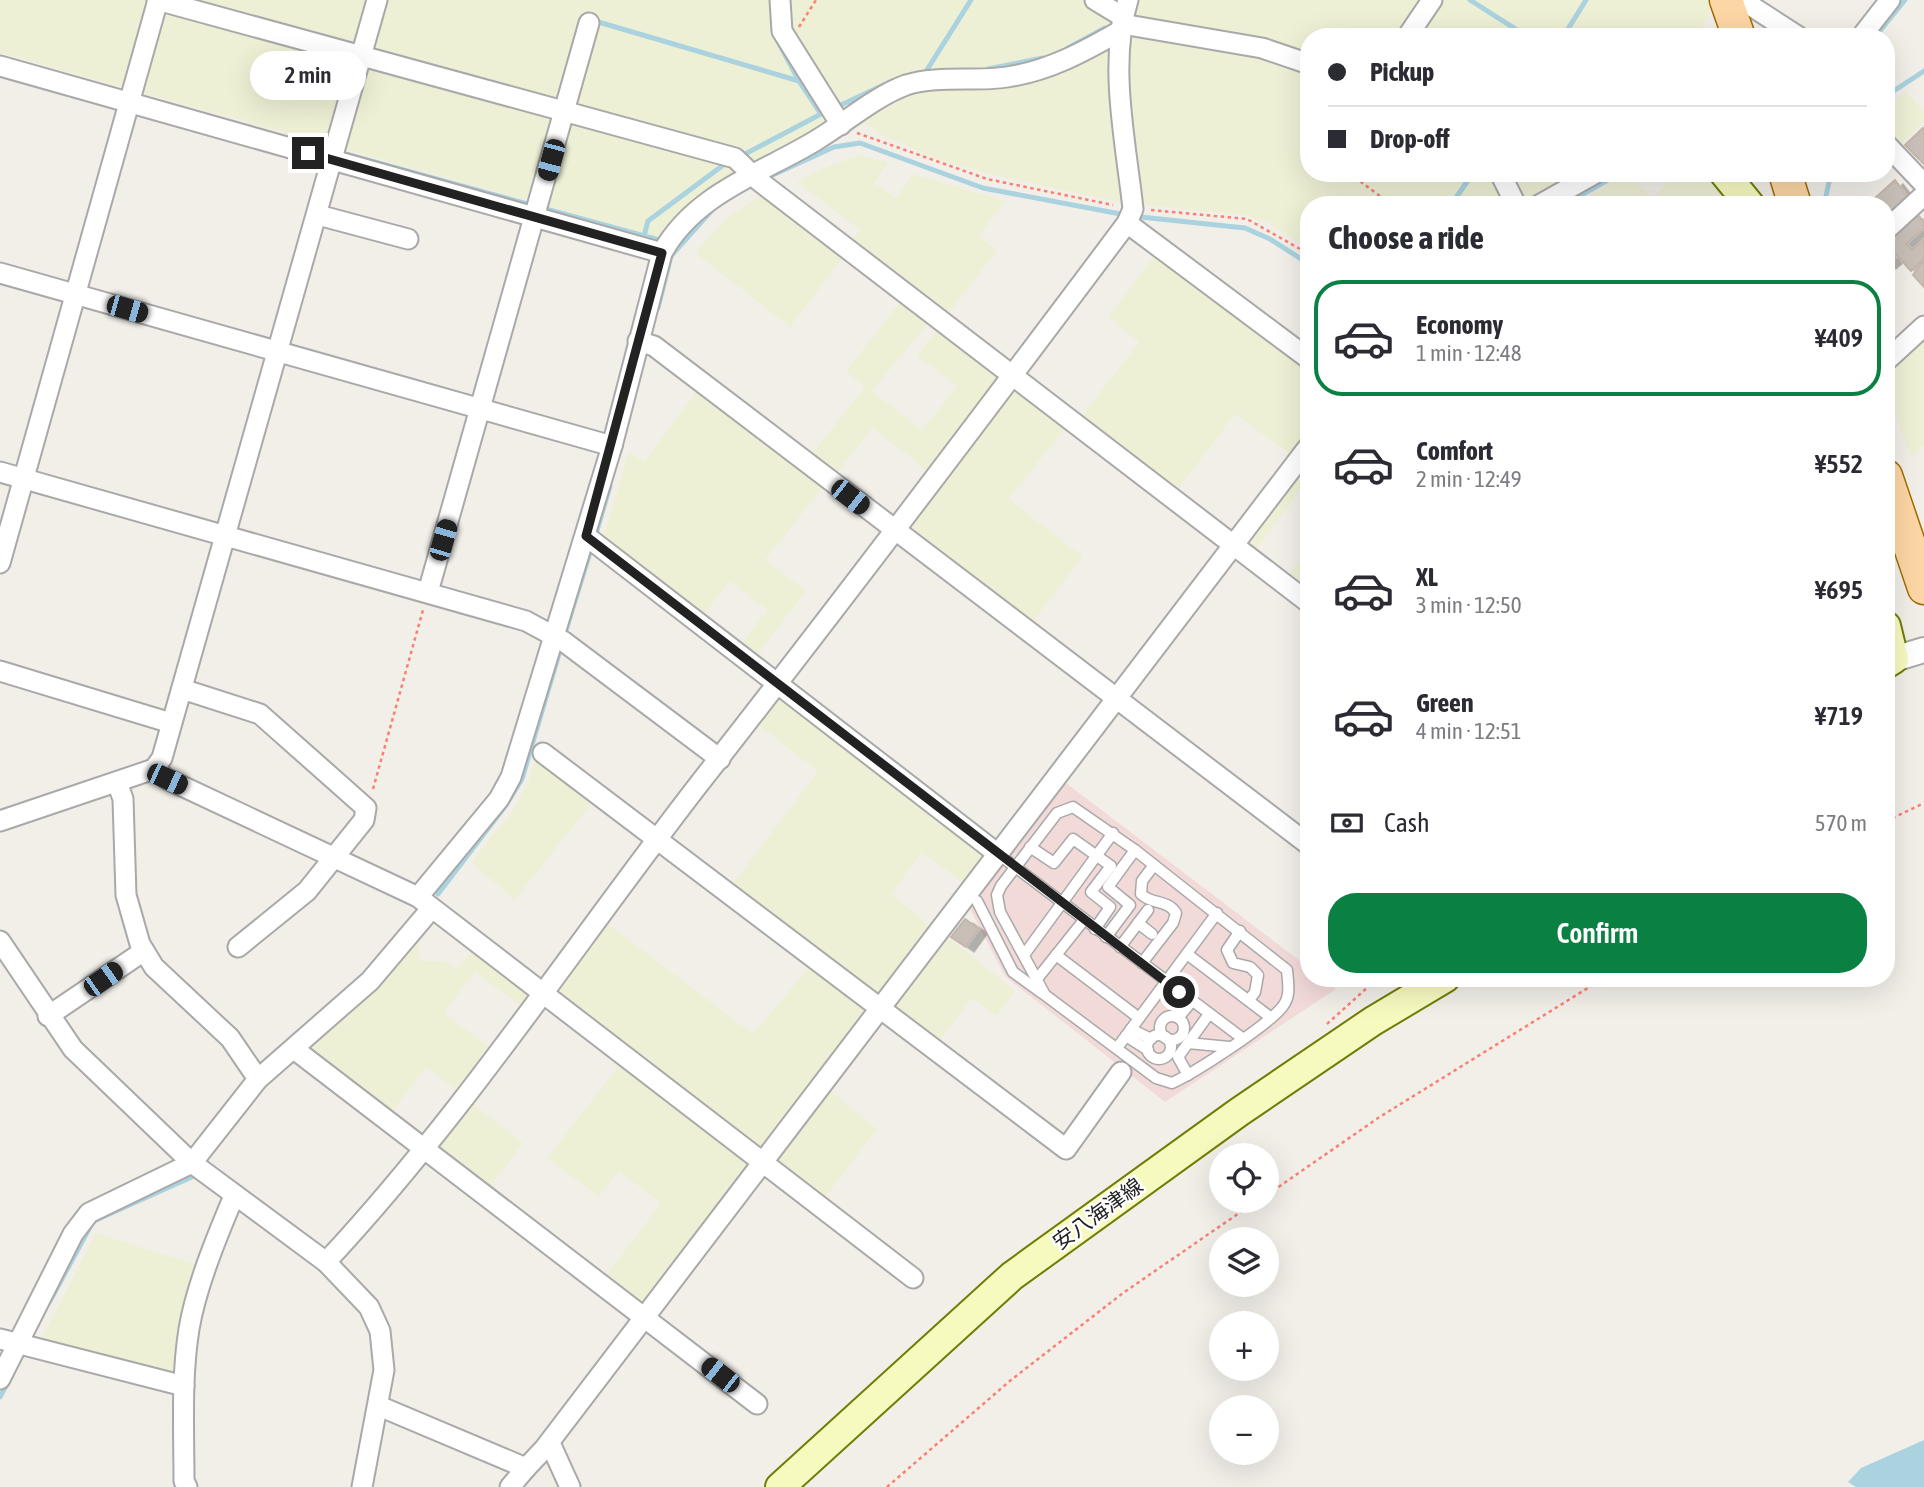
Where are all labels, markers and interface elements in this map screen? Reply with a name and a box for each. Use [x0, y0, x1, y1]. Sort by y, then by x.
callout: 2 min [250, 52, 366, 100]
text: Pickup [1370, 57, 1434, 87]
text: 2 min [285, 62, 331, 88]
text: Drop-off [1370, 124, 1450, 154]
route end [292, 137, 324, 169]
car [536, 137, 567, 183]
text: Choose a ride [1328, 219, 1484, 256]
car [104, 293, 151, 325]
icon: car [1332, 307, 1395, 370]
text: Economy [1416, 310, 1503, 340]
text: ¥409 [1815, 323, 1863, 353]
text: 1 min · 12:48 [1416, 340, 1522, 366]
icon: car [1332, 433, 1395, 496]
text: Comfort [1416, 436, 1493, 466]
text: ¥552 [1815, 449, 1863, 479]
text: 2 min · 12:49 [1416, 466, 1522, 492]
car [827, 476, 874, 518]
car [428, 517, 459, 563]
icon: car [1332, 559, 1395, 622]
text: XL [1416, 562, 1438, 592]
text: ¥695 [1815, 575, 1863, 605]
text: 3 min · 12:50 [1416, 592, 1522, 618]
icon: car [1332, 685, 1395, 748]
text: Green [1416, 688, 1474, 718]
text: ¥719 [1815, 701, 1863, 731]
text: 4 min · 12:51 [1416, 718, 1522, 744]
car [144, 761, 191, 797]
icon: cash [1328, 804, 1366, 842]
text: Cash [1384, 808, 1430, 838]
text: 570 m [1815, 810, 1867, 836]
button: Confirm [1328, 893, 1867, 973]
car [80, 958, 127, 1000]
route start [1163, 976, 1195, 1008]
map controls [1209, 1143, 1279, 1465]
button: locate [1209, 1143, 1279, 1213]
street label: 安八海津線 [1048, 1173, 1147, 1254]
button: layers [1209, 1227, 1279, 1297]
button: + [1209, 1311, 1279, 1381]
car [697, 1354, 744, 1396]
button: − [1209, 1395, 1279, 1465]

